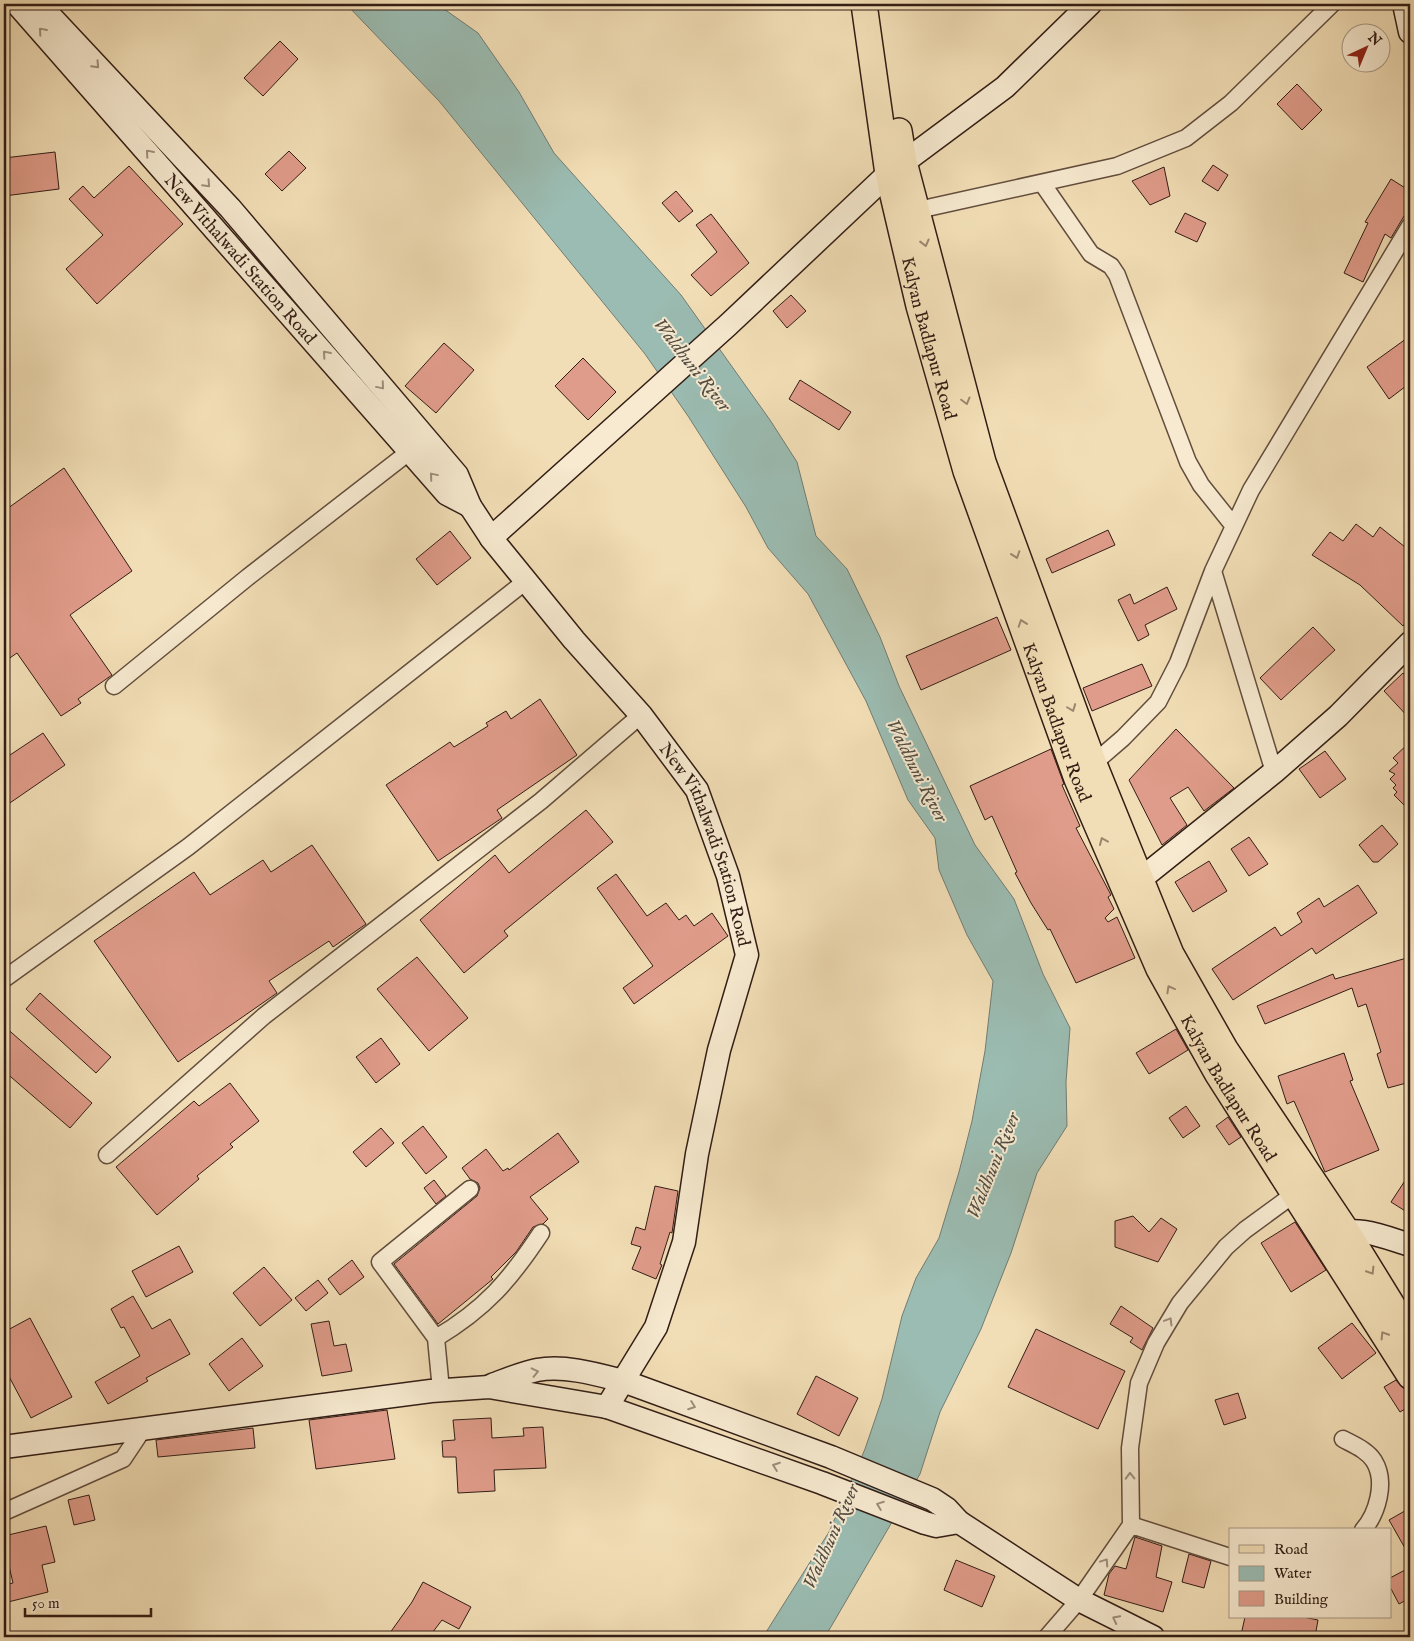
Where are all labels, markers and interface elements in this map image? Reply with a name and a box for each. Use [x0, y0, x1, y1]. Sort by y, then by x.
north arrow [1342, 22, 1392, 72]
one-way arrow [38, 28, 47, 37]
text: N [1363, 28, 1385, 50]
one-way arrow [90, 59, 99, 68]
one-way arrow [146, 150, 155, 159]
street label: New Vithalwadi Station Road [158, 170, 321, 350]
one-way arrow [201, 178, 210, 187]
one-way arrow [919, 239, 929, 247]
street label: Kalyan Badlapur Road [895, 255, 961, 423]
water label: Waldhuni River [647, 313, 736, 418]
one-way arrow [323, 350, 332, 359]
one-way arrow [376, 381, 385, 390]
one-way arrow [961, 396, 971, 404]
one-way arrow [430, 473, 439, 482]
one-way arrow [1010, 551, 1020, 559]
one-way arrow [1018, 619, 1028, 628]
street label: Kalyan Badlapur Road [1016, 640, 1096, 806]
one-way arrow [1067, 703, 1077, 711]
water label: Waldhuni River [880, 715, 953, 828]
street label: New Vithalwadi Station Road [653, 739, 755, 949]
one-way arrow [1098, 837, 1109, 846]
one-way arrow [1166, 985, 1176, 994]
street label: Kalyan Badlapur Road [1174, 1011, 1281, 1167]
water label: Waldhuni River [962, 1108, 1027, 1222]
one-way arrow [1365, 1266, 1375, 1275]
one-way arrow [1163, 1318, 1173, 1327]
one-way arrow [1381, 1332, 1391, 1341]
one-way arrow [531, 1367, 539, 1378]
one-way arrow [687, 1400, 695, 1410]
one-way arrow [772, 1462, 781, 1472]
one-way arrow [1125, 1472, 1135, 1480]
water label: Waldhuni River [798, 1479, 866, 1593]
one-way arrow [876, 1501, 885, 1511]
legend [1229, 1528, 1392, 1618]
text: Road [1274, 1540, 1309, 1559]
one-way arrow [1099, 1559, 1108, 1568]
text: Water [1274, 1564, 1312, 1583]
scale bar [25, 1586, 151, 1618]
text: Building [1274, 1590, 1329, 1609]
text: 50 m [32, 1594, 60, 1613]
one-way arrow [1112, 1615, 1121, 1625]

